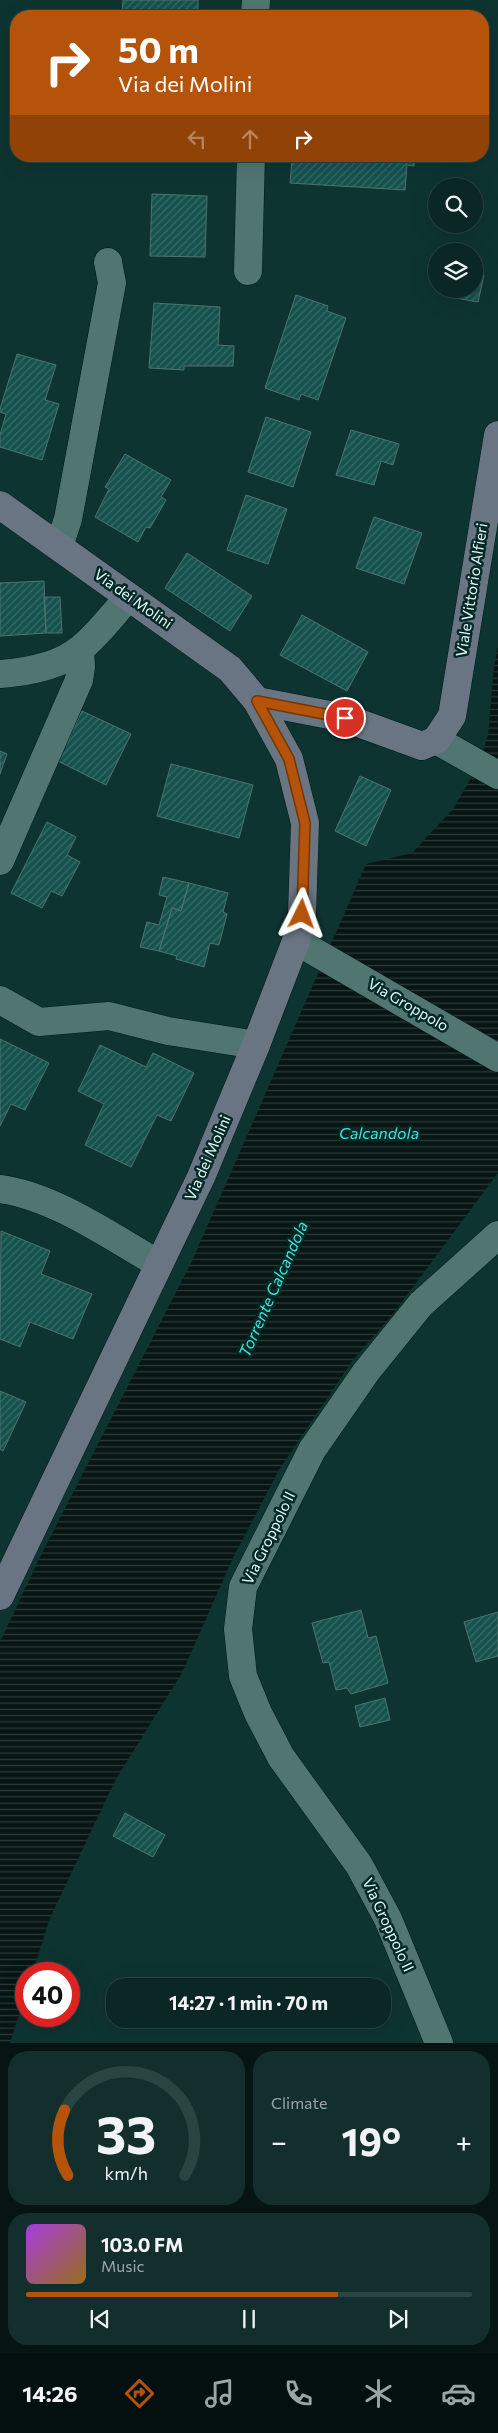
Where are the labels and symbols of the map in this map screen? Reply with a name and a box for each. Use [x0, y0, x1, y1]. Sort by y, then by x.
street label: Viale Vittorio Alfieri [452, 522, 490, 658]
street label: Via dei Molini [91, 565, 176, 632]
pin [324, 697, 366, 739]
position arrow [275, 887, 327, 939]
street label: Via Groppolo [365, 974, 452, 1034]
street label: Via dei Molini [180, 1112, 234, 1203]
water label: Calcandola [339, 1123, 419, 1142]
water label: Torrente Calcandola [234, 1218, 311, 1360]
street label: Via Groppolo II [238, 1488, 298, 1587]
street label: Via Groppolo II [359, 1875, 418, 1974]
speed limit sign: 40 [15, 1962, 80, 2027]

